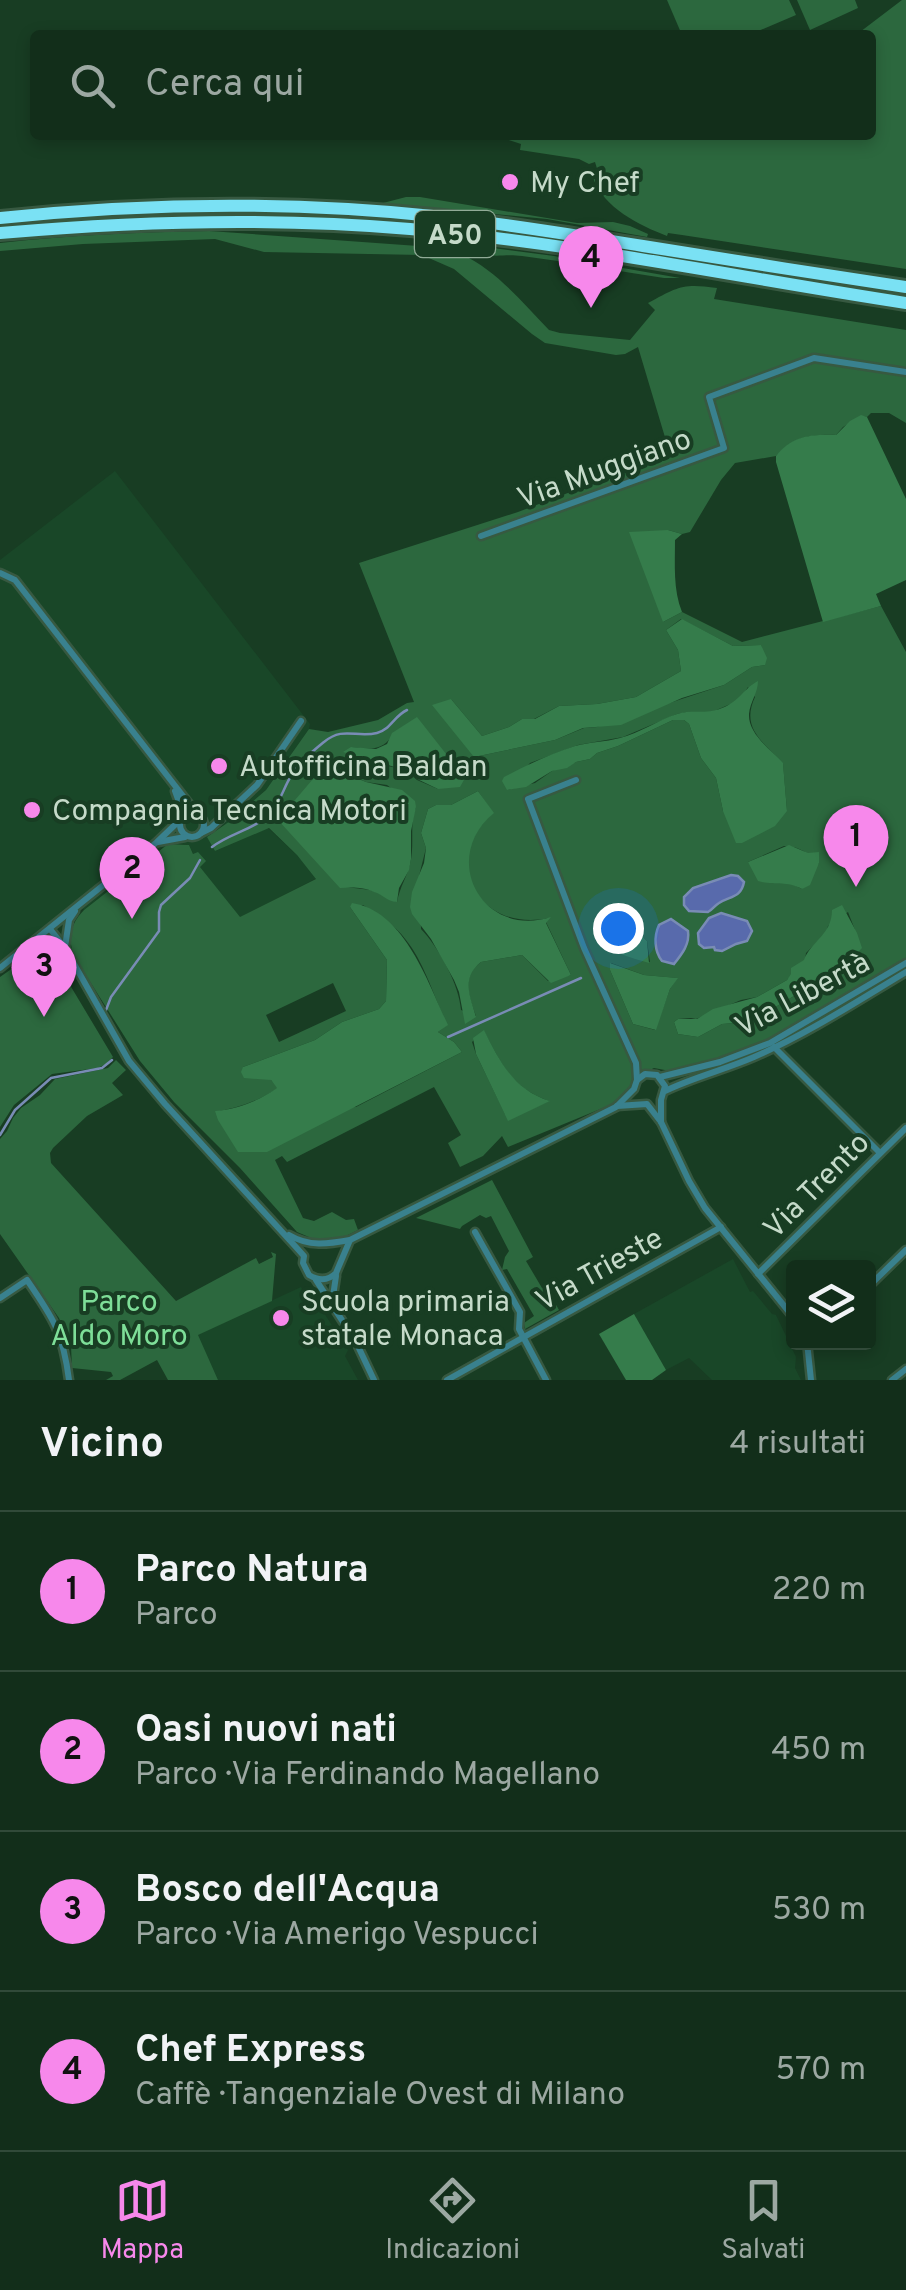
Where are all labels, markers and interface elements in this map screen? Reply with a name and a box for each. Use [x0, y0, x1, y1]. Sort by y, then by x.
search box [30, 30, 876, 140]
icon: search [65, 58, 120, 113]
text: Cerca qui [145, 61, 304, 110]
place label: My Chef [530, 166, 639, 203]
marker: My Chef [499, 171, 521, 193]
road number: A50 [415, 211, 495, 257]
pin: 4 [558, 226, 624, 308]
street label: Via Muggiano [513, 422, 697, 519]
place label: Autofficina Baldan [239, 750, 488, 787]
marker: Autofficina Baldan [208, 755, 230, 777]
place label: Compagnia Tecnica Motori [52, 794, 407, 831]
marker: Compagnia Tecnica Motori [21, 799, 43, 821]
pin: 1 [824, 804, 888, 887]
pin: 2 [100, 836, 164, 919]
your location [593, 903, 644, 954]
pin: 3 [12, 934, 76, 1017]
street label: Via Libertà [730, 945, 877, 1047]
street label: Via Trento [757, 1126, 879, 1248]
street label: Via Trieste [530, 1221, 670, 1321]
map controls [786, 1260, 876, 1350]
button: layers [786, 1260, 876, 1350]
park label: Parco Aldo Moro [50, 1285, 188, 1356]
place label: Scuola primaria statale Monaca [301, 1285, 510, 1356]
marker: Scuola primaria statale Monaca [270, 1307, 292, 1329]
text: Vicino [40, 1419, 164, 1472]
text: 4 risultati [729, 1425, 866, 1465]
text: Parco Natura [135, 1547, 369, 1596]
text: 1 [66, 1571, 79, 1611]
text: 220 m [772, 1571, 866, 1611]
text: Parco [135, 1596, 218, 1636]
text: Oasi nuovi nati [135, 1707, 397, 1756]
text: 2 [63, 1731, 82, 1771]
text: 450 m [771, 1731, 866, 1771]
text: Parco · Via Ferdinando Magellano [135, 1756, 600, 1796]
text: Bosco dell'Acqua [135, 1867, 440, 1916]
text: 3 [63, 1891, 82, 1931]
text: 530 m [772, 1891, 866, 1931]
text: Parco · Via Amerigo Vespucci [135, 1916, 539, 1956]
text: Chef Express [135, 2027, 366, 2076]
text: 4 [62, 2051, 83, 2091]
text: 570 m [776, 2051, 866, 2091]
text: Caffè · Tangenziale Ovest di Milano [135, 2076, 625, 2116]
tab: Mappa [101, 2173, 184, 2269]
tab: Indicazioni [385, 2173, 520, 2269]
tab: Salvati [721, 2173, 805, 2269]

